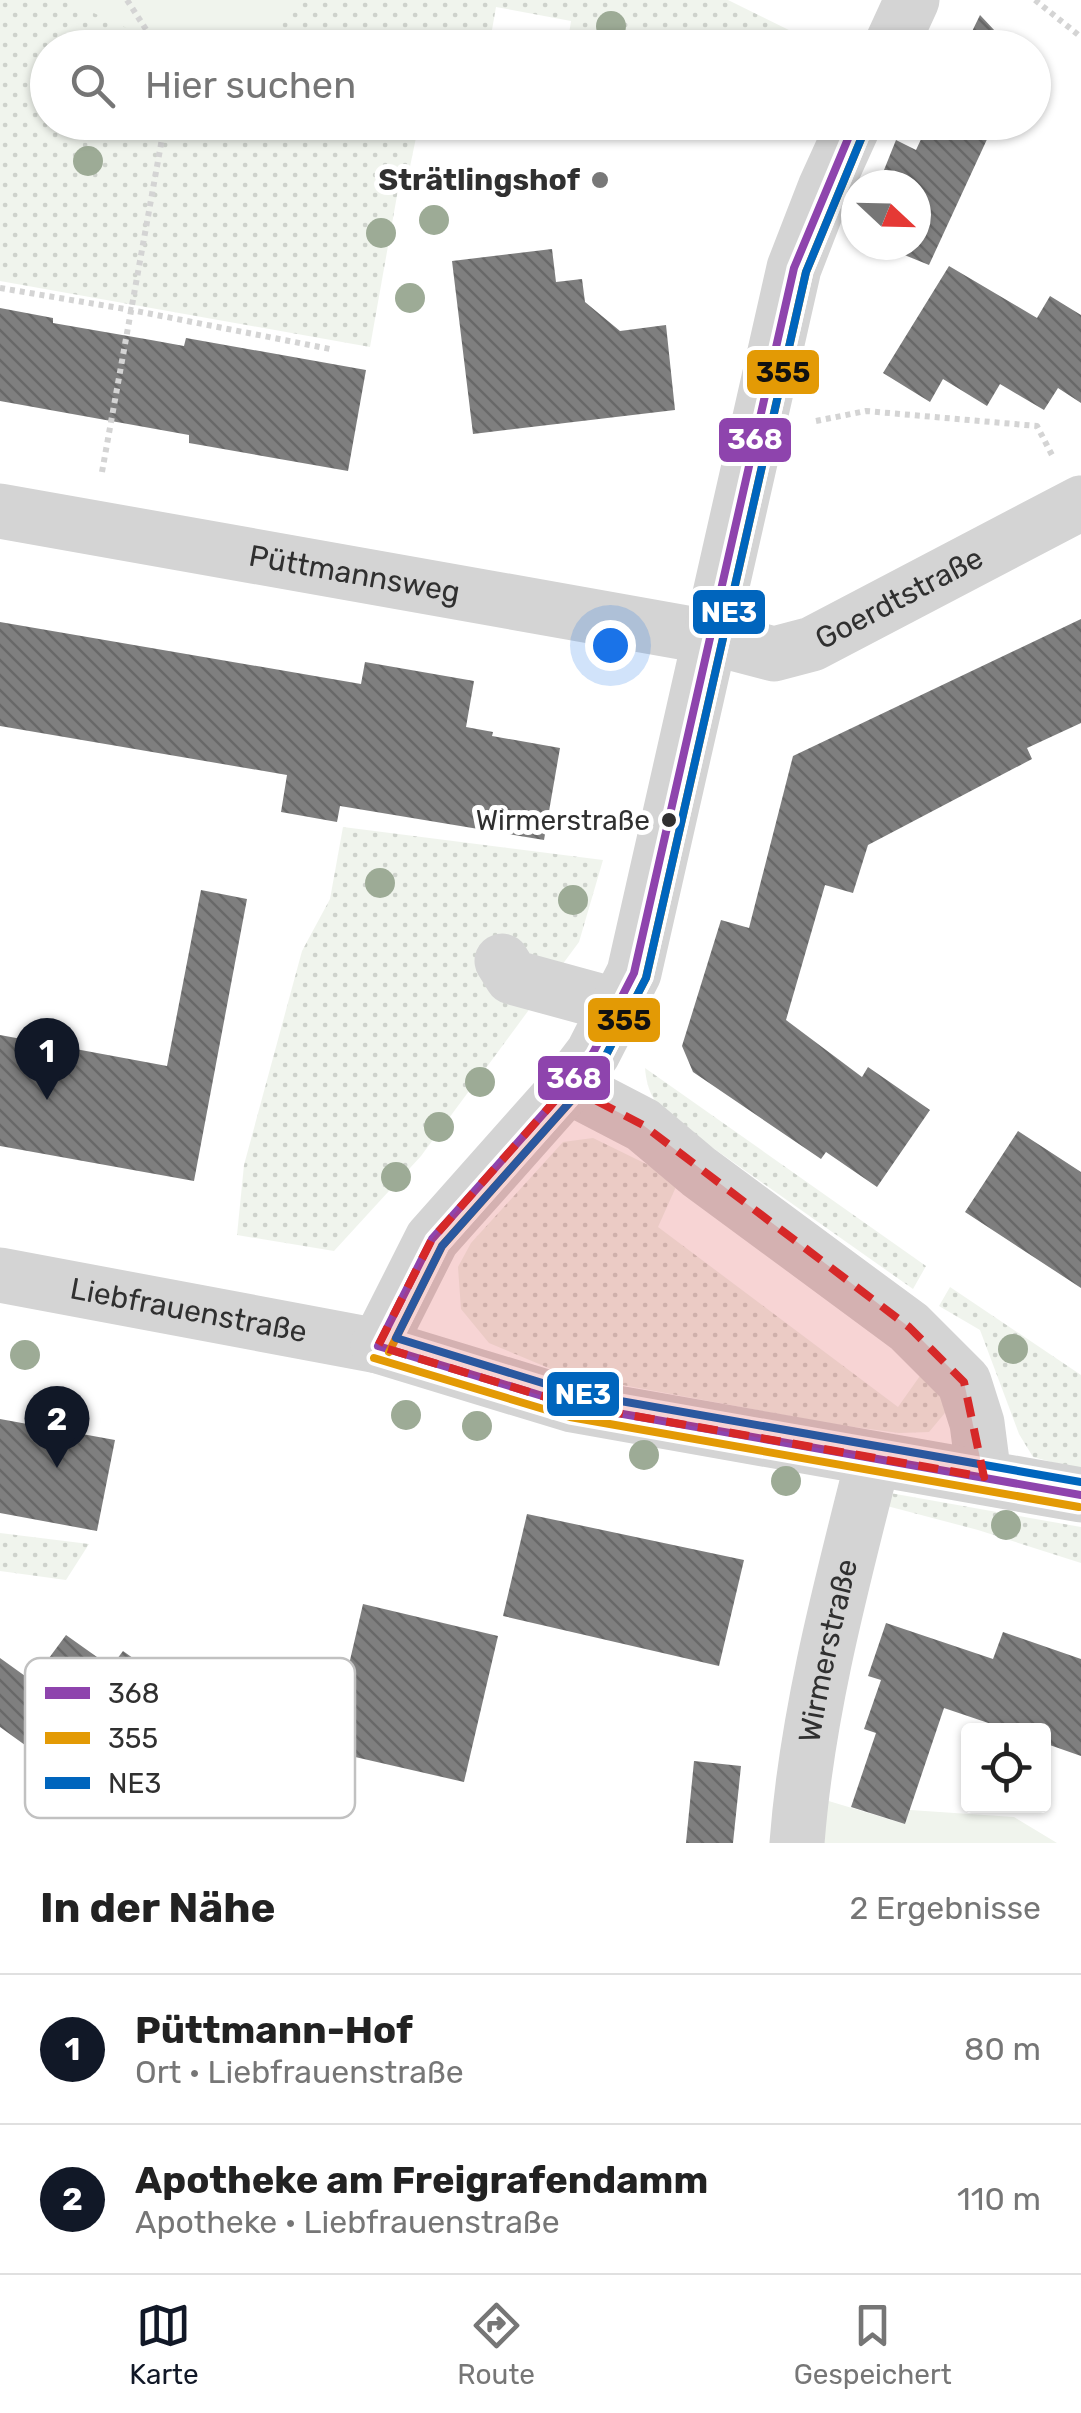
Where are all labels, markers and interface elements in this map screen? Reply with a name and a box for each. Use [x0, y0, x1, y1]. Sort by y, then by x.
search box [30, 30, 1051, 140]
icon: search [65, 58, 120, 113]
text: Hier suchen [145, 62, 356, 108]
place label: Strätlingshof [378, 162, 581, 198]
marker: Strätlingshof [589, 169, 611, 191]
north arrow [841, 170, 931, 260]
line badge: 355 [745, 348, 821, 396]
text: 355 [756, 356, 810, 389]
line badge: 368 [717, 416, 793, 464]
text: 368 [727, 423, 783, 456]
street label: Püttmannsweg [246, 538, 463, 610]
street label: Goerdtstraße [809, 540, 989, 657]
line badge: NE3 [691, 588, 767, 636]
text: NE3 [701, 596, 757, 629]
your location [585, 620, 636, 671]
place label: Wirmerstraße [476, 804, 650, 837]
marker: Wirmerstraße [659, 810, 679, 830]
line badge: 355 [586, 996, 662, 1044]
text: 355 [597, 1004, 651, 1037]
pin: 1 [15, 1018, 80, 1100]
line badge: 368 [536, 1054, 612, 1102]
text: 368 [546, 1062, 602, 1095]
street label: Liebfrauenstraße [67, 1271, 310, 1350]
line badge: NE3 [545, 1370, 621, 1418]
text: NE3 [555, 1378, 611, 1411]
pin: 2 [24, 1386, 90, 1468]
street label: Wirmerstraße [791, 1555, 865, 1745]
legend [25, 1658, 355, 1818]
text: 368 [108, 1677, 160, 1710]
text: 355 [108, 1722, 158, 1755]
map controls [961, 1723, 1051, 1813]
button: locate [961, 1723, 1051, 1813]
text: NE3 [108, 1767, 161, 1800]
text: In der Nähe [40, 1883, 275, 1933]
text: 2 Ergebnisse [849, 1889, 1041, 1927]
text: Püttmann-Hof [135, 2007, 413, 2053]
text: 1 [65, 2030, 80, 2068]
text: 80 m [964, 2030, 1041, 2068]
text: Ort · Liebfrauenstraße [135, 2053, 464, 2091]
text: Apotheke am Freigrafendamm [135, 2157, 708, 2203]
text: 2 [62, 2180, 83, 2218]
text: 110 m [957, 2180, 1041, 2218]
text: Apotheke · Liebfrauenstraße [135, 2203, 560, 2241]
tab: Karte [129, 2298, 199, 2391]
tab: Route [457, 2298, 535, 2391]
tab: Gespeichert [794, 2298, 952, 2391]

